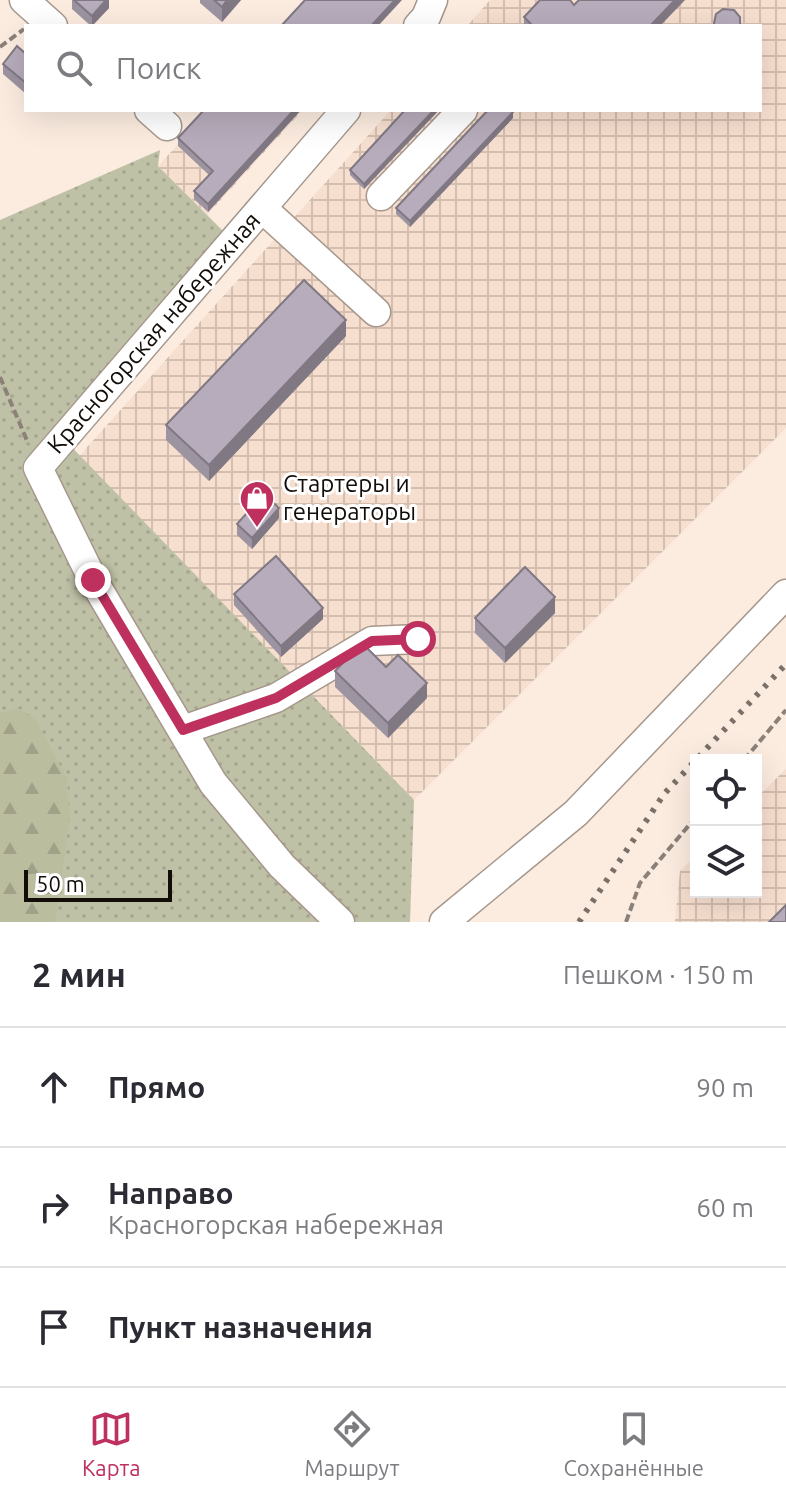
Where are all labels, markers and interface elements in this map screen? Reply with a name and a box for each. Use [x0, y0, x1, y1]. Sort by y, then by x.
search box [24, 24, 762, 112]
icon: search [52, 46, 96, 90]
text: Поиск [116, 51, 201, 85]
street label: Краcногорская набережная [42, 207, 266, 459]
place label: Стартеры и генераторы [283, 470, 416, 525]
shop icon: Стартеры и генераторы [238, 479, 276, 529]
route end [75, 562, 111, 598]
route start [400, 621, 436, 657]
map controls [690, 754, 762, 898]
button: locate [690, 754, 762, 826]
button: layers [690, 826, 762, 898]
scale bar [24, 866, 172, 902]
text: 50 m [36, 871, 85, 896]
text: 2 мин [32, 955, 126, 993]
text: Пешком · 150 m [563, 960, 754, 989]
icon: ahead [32, 1065, 76, 1109]
text: Прямо [108, 1070, 205, 1104]
text: 90 m [696, 1073, 754, 1102]
text: Направо [108, 1176, 234, 1210]
icon: right [32, 1185, 76, 1229]
text: 60 m [696, 1193, 754, 1222]
text: Краcногорская набережная [108, 1210, 444, 1239]
icon: arrive [32, 1305, 76, 1349]
text: Пункт назначения [108, 1310, 373, 1344]
tab: Карта [82, 1407, 141, 1480]
tab: Маршрут [305, 1407, 399, 1480]
tab: Сохранённые [563, 1407, 704, 1480]

